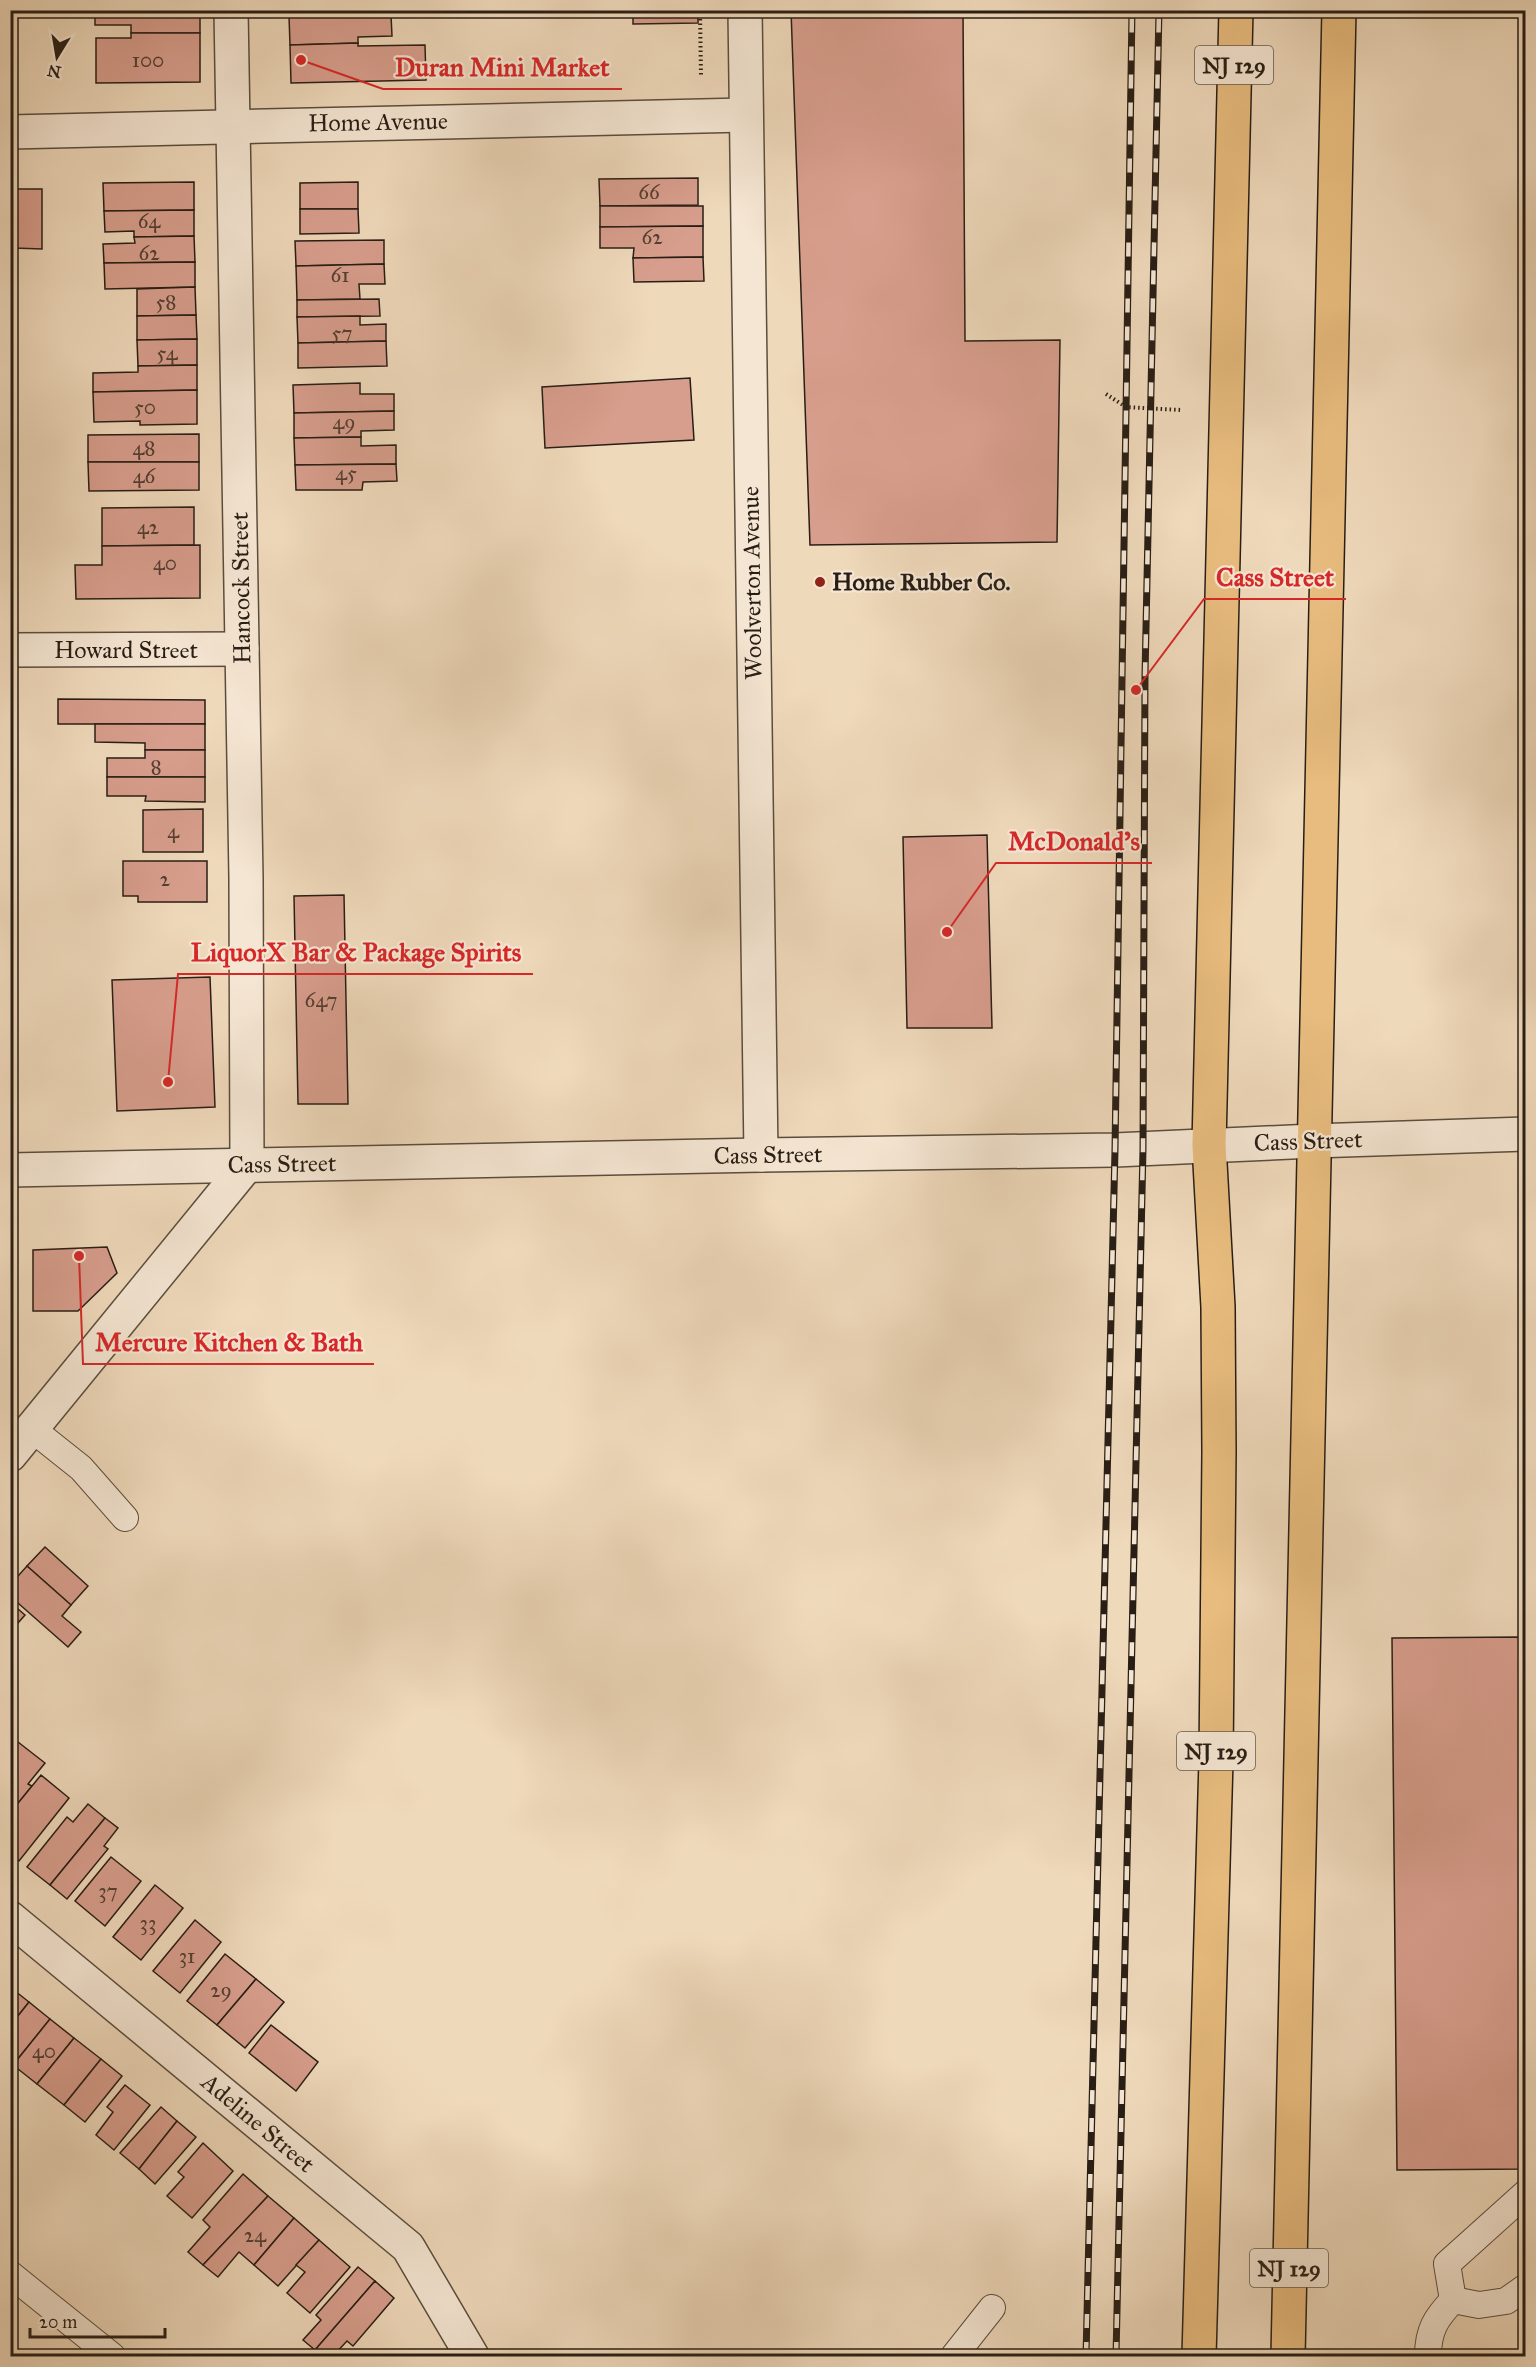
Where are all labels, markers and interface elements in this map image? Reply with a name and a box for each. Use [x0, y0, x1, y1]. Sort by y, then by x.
north arrow [27, 27, 87, 87]
callout: Duran Mini Market [383, 45, 622, 89]
road number: NJ 129 [1195, 46, 1273, 84]
house number: 100 [132, 47, 164, 73]
text: Duran Mini Market [395, 51, 610, 83]
text: N [45, 61, 63, 82]
street label: Home Avenue [308, 106, 448, 138]
house number: 66 [638, 179, 661, 205]
house number: 64 [138, 208, 162, 234]
house number: 62 [641, 224, 663, 250]
house number: 62 [138, 240, 160, 266]
house number: 61 [331, 262, 349, 288]
house number: 58 [156, 289, 176, 315]
house number: 57 [332, 320, 352, 346]
house number: 54 [157, 340, 179, 366]
house number: 50 [134, 394, 156, 420]
house number: 49 [333, 409, 355, 435]
house number: 48 [133, 435, 155, 461]
house number: 45 [335, 460, 357, 486]
house number: 46 [133, 463, 156, 489]
street label: Woolverton Avenue [735, 486, 769, 680]
street label: Hancock Street [225, 511, 257, 664]
house number: 42 [137, 514, 160, 540]
house number: 40 [153, 550, 177, 576]
callout: Cass Street [1204, 555, 1346, 599]
text: Cass Street [1216, 561, 1335, 593]
place label: Home Rubber Co. [832, 567, 1010, 597]
marker: Home Rubber Co. [813, 575, 827, 589]
street label: Howard Street [54, 635, 199, 665]
house number: 8 [150, 754, 162, 780]
house number: 4 [167, 818, 180, 844]
callout: McDonald's [996, 819, 1152, 863]
text: McDonald's [1008, 825, 1141, 857]
house number: 2 [160, 866, 171, 892]
callout: LiquorX Bar & Package Spirits [178, 930, 533, 974]
text: LiquorX Bar & Package Spirits [191, 936, 522, 969]
house number: 647 [305, 987, 337, 1013]
street label: Cass Street [1253, 1124, 1363, 1158]
street label: Cass Street [713, 1139, 823, 1171]
street label: Cass Street [227, 1148, 337, 1180]
callout: Mercure Kitchen & Bath [83, 1320, 374, 1364]
text: Mercure Kitchen & Bath [95, 1326, 363, 1358]
road number: NJ 129 [1177, 1732, 1255, 1770]
house number: 37 [98, 1878, 118, 1904]
house number: 33 [140, 1910, 156, 1936]
house number: 31 [179, 1943, 195, 1969]
house number: 29 [210, 1977, 232, 2003]
house number: 40 [32, 2038, 56, 2064]
street label: Adeline Street [194, 2066, 321, 2179]
house number: 24 [244, 2222, 267, 2248]
road number: NJ 129 [1250, 2249, 1328, 2287]
scale bar [30, 2301, 165, 2339]
text: 20 m [39, 2311, 77, 2333]

